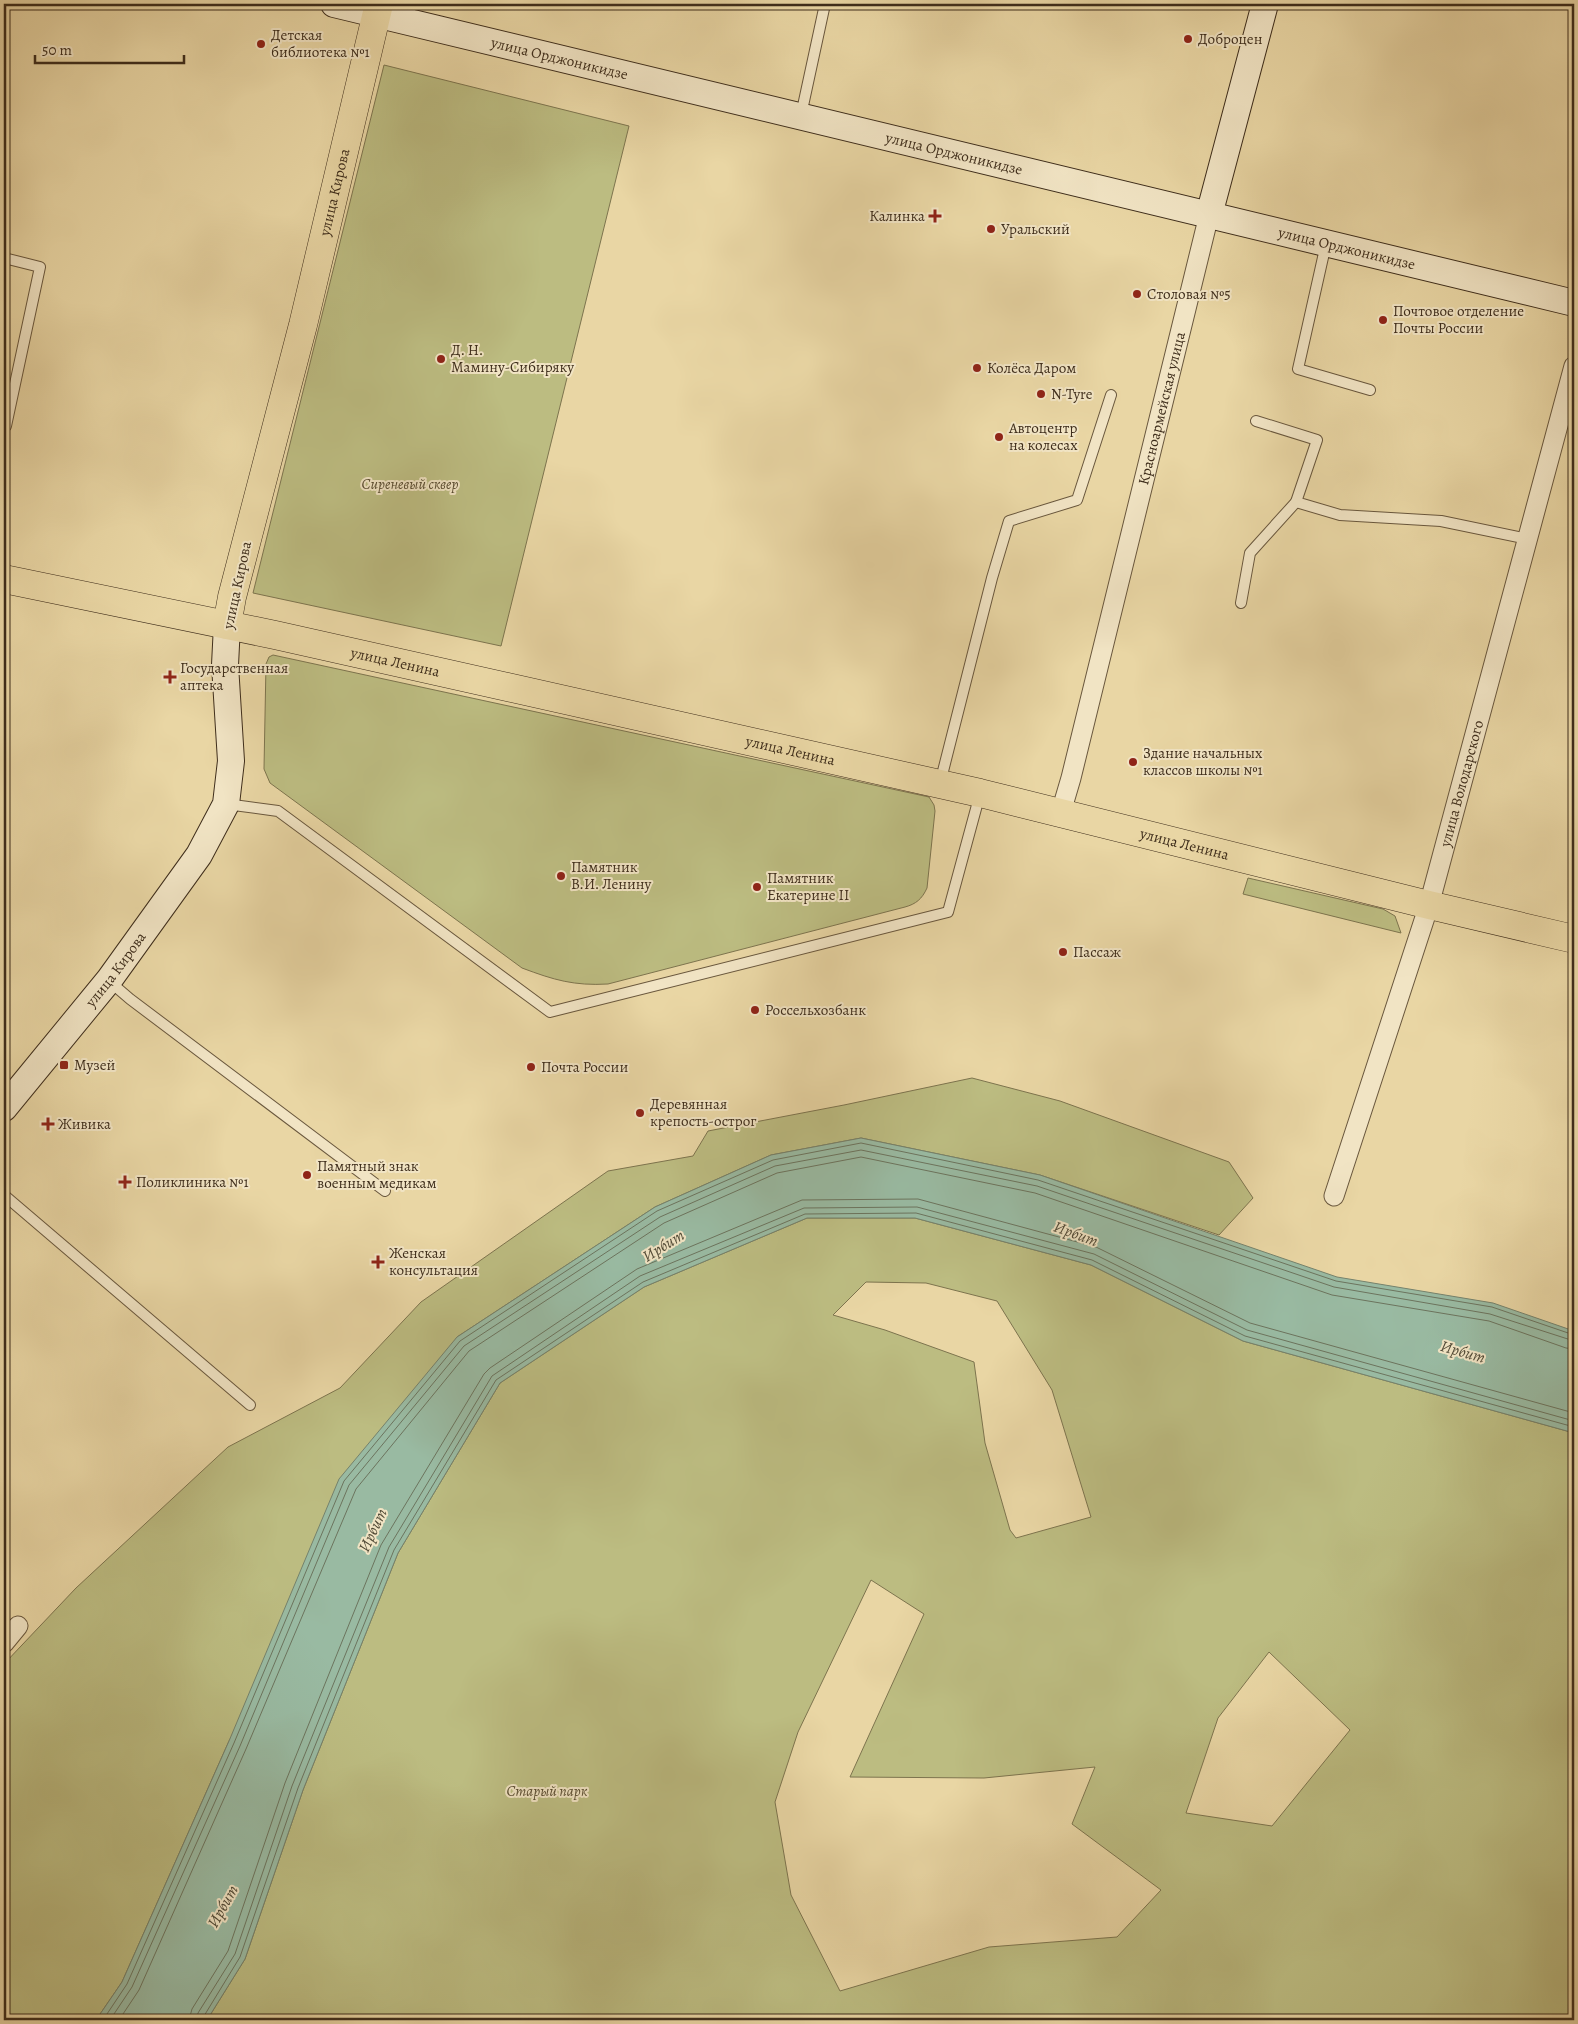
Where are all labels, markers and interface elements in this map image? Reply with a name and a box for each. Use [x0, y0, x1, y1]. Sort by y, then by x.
place label: Детская библиотека №1 [271, 25, 370, 62]
place label: Доброцен [1198, 29, 1263, 49]
scale bar [35, 32, 184, 64]
street label: улица Орджоникидзе [488, 32, 630, 85]
marker: Доброцен [1182, 33, 1194, 45]
marker: Детская библиотека №1 [255, 38, 267, 50]
text: 50 m [42, 40, 72, 60]
street label: улица Орджоникидзе [883, 127, 1025, 180]
street label: улица Кирова [314, 146, 354, 239]
place label: Калинка [869, 206, 925, 226]
marker: Калинка [929, 210, 941, 222]
place label: Уральский [1001, 219, 1070, 239]
street label: улица Орджоникидзе [1275, 222, 1418, 274]
marker: Уральский [985, 223, 997, 235]
place label: Столовая №5 [1147, 284, 1231, 304]
marker: Столовая №5 [1131, 288, 1143, 300]
place label: Почтовое отделение Почты России [1393, 301, 1524, 338]
marker: Почтовое отделение Почты России [1377, 314, 1389, 326]
street label: Красноармейская улица [1133, 330, 1190, 487]
place label: Д. Н. Мамину-Сибиряку [451, 340, 574, 377]
marker: Д. Н. Мамину-Сибиряку [435, 353, 447, 365]
place label: Колёса Даром [987, 358, 1076, 378]
marker: Колёса Даром [971, 362, 983, 374]
place label: N-Tyre [1051, 384, 1093, 404]
marker: N-Tyre [1035, 388, 1047, 400]
place label: Автоцентр на колесах [1008, 418, 1078, 455]
marker: Автоцентр на колесах [993, 431, 1005, 443]
park label: Сиреневый сквер [362, 474, 458, 494]
street label: улица Кирова [218, 539, 256, 632]
street label: улица Ленина [348, 642, 442, 682]
place label: Государственная аптека [180, 658, 288, 695]
marker: Государственная аптека [164, 671, 176, 683]
street label: улица Володарского [1435, 718, 1488, 850]
street label: улица Ленина [743, 731, 837, 770]
place label: Здание начальных классов школы №1 [1143, 743, 1263, 780]
marker: Здание начальных классов школы №1 [1127, 756, 1139, 768]
street label: улица Ленина [1137, 823, 1231, 865]
place label: Памятник В.И. Ленину [571, 857, 652, 894]
place label: Памятник Екатерине II [767, 868, 849, 905]
marker: Памятник В.И. Ленину [555, 870, 567, 882]
marker: Памятник Екатерине II [751, 881, 763, 893]
street label: улица Кирова [80, 928, 151, 1012]
place label: Пассаж [1073, 942, 1121, 962]
marker: Пассаж [1057, 946, 1069, 958]
place label: Россельхозбанк [765, 1000, 866, 1020]
marker: Россельхозбанк [749, 1004, 761, 1016]
place label: Музей [74, 1055, 115, 1075]
place label: Почта России [541, 1057, 628, 1077]
marker: Музей [58, 1059, 70, 1071]
marker: Почта России [525, 1061, 537, 1073]
place label: Деревянная крепость-острог [650, 1094, 757, 1131]
marker: Деревянная крепость-острог [634, 1107, 646, 1119]
place label: Живика [58, 1114, 111, 1134]
marker: Живика [42, 1118, 54, 1130]
place label: Памятный знак военным медикам [317, 1156, 437, 1193]
marker: Памятный знак военным медикам [301, 1169, 313, 1181]
place label: Поликлиника №1 [136, 1172, 249, 1192]
marker: Поликлиника №1 [118, 1175, 132, 1189]
water label: Ирбит [1050, 1216, 1101, 1252]
water label: Ирбит [638, 1224, 689, 1267]
place label: Женская консультация [389, 1243, 478, 1280]
marker: Женская консультация [371, 1255, 385, 1269]
water label: Ирбит [1438, 1335, 1488, 1369]
water label: Ирбит [353, 1505, 393, 1556]
park label: Старый парк [507, 1781, 588, 1801]
water label: Ирбит [202, 1881, 244, 1932]

